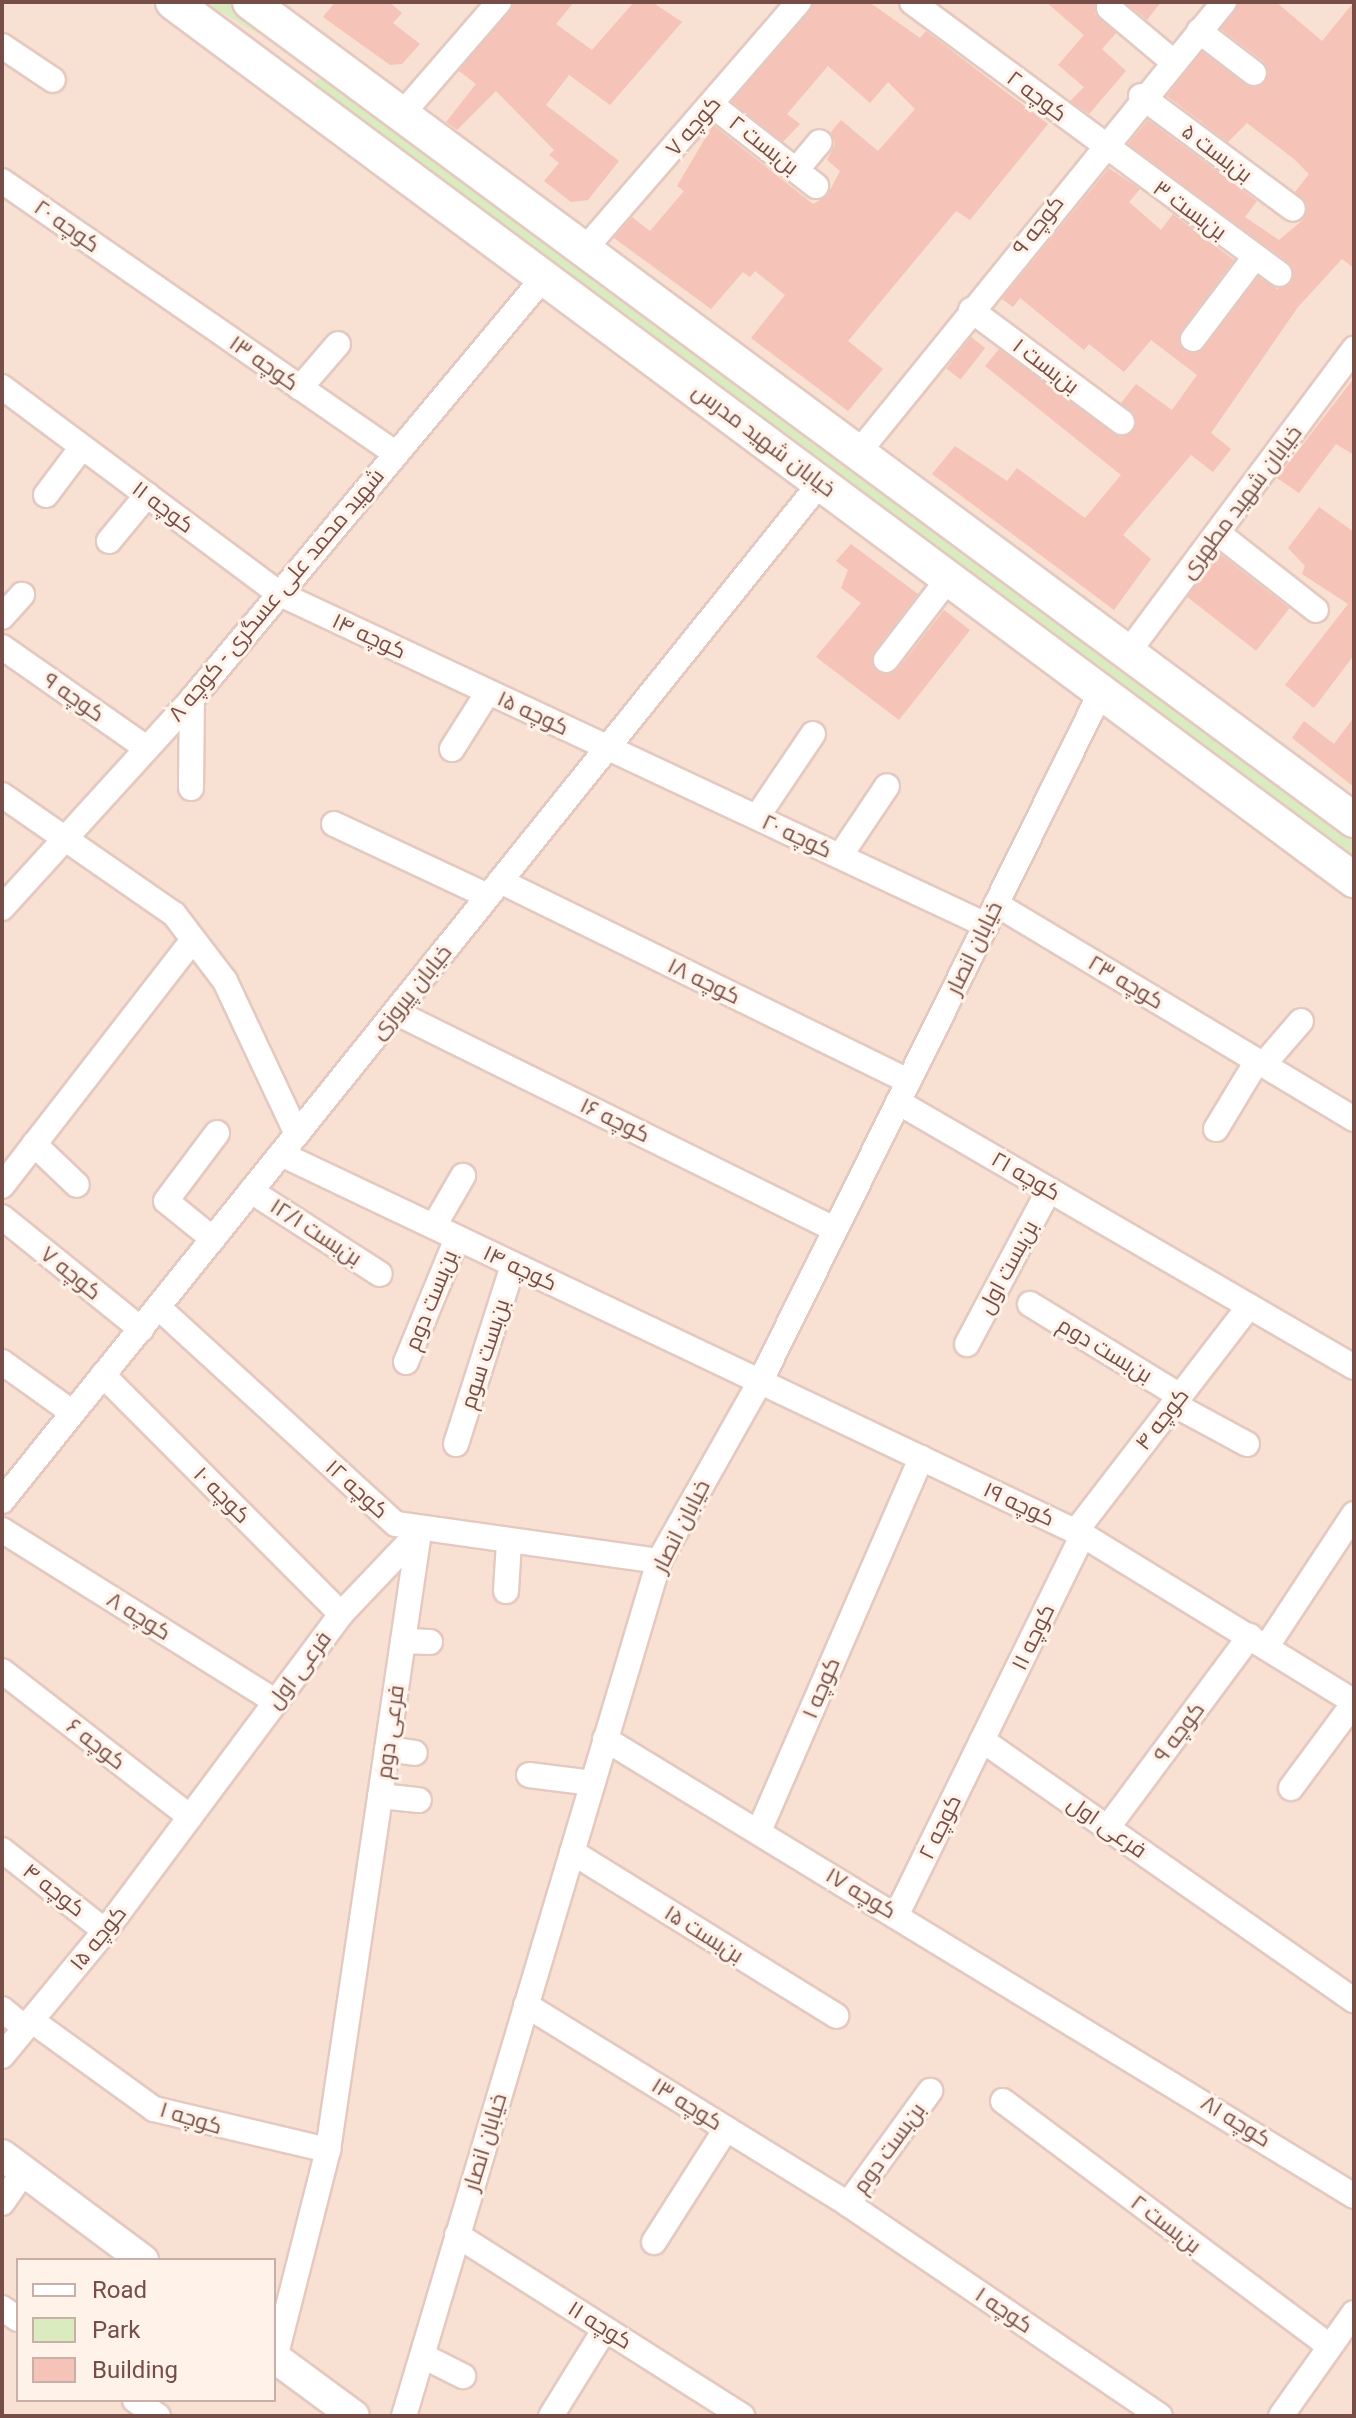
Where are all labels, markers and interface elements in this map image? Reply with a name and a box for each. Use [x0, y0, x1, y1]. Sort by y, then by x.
street label: کوچه ۲ [1002, 65, 1072, 127]
street label: کوچه ۷ [660, 91, 726, 161]
street label: بن‌بست ۲ [724, 110, 804, 180]
street label: بن‌بست ۵ [1177, 118, 1257, 188]
street label: بن‌بست ۳ [1148, 175, 1232, 245]
street label: کوچه ۹ [1007, 190, 1069, 260]
street label: کوچه ۲۰ [29, 194, 105, 258]
street label: کوچه ۱۳ [224, 330, 304, 396]
street label: بن‌بست ۱ [1008, 333, 1084, 399]
street label: خیابان شهید مدرس [687, 378, 841, 502]
street label: خیابان شهید مطهری [1175, 420, 1307, 584]
street label: شهید محمد علی عسگری - کوچه ۸ [162, 463, 390, 727]
street label: کوچه ۱۱ [127, 475, 199, 539]
street label: کوچه ۱۴ [328, 608, 410, 664]
street label: کوچه ۹ [38, 667, 110, 727]
street label: کوچه ۱۵ [493, 685, 573, 741]
street label: کوچه ۲۰ [758, 808, 836, 864]
street label: خیابان انصار [940, 897, 1008, 999]
street label: خیابان پیروزی [365, 939, 457, 1045]
street label: کوچه ۲۳ [1083, 949, 1169, 1015]
street label: کوچه ۱۸ [663, 952, 745, 1010]
street label: کوچه ۱۶ [576, 1092, 654, 1148]
street label: کوچه ۲۱ [987, 1146, 1065, 1206]
street label: بن‌بست ۱۲/۱ [265, 1193, 367, 1271]
street label: بن‌بست اول [972, 1216, 1044, 1318]
street label: کوچه ۱۴ [479, 1240, 561, 1296]
street label: کوچه ۷ [35, 1241, 107, 1305]
street label: بن‌بست دوم [399, 1246, 463, 1354]
street label: بن‌بست سوم [455, 1296, 515, 1412]
street label: بن‌بست دوم [1053, 1311, 1157, 1389]
street label: کوچه ۴ [1130, 1383, 1194, 1455]
street label: کوچه ۱۲ [320, 1454, 394, 1524]
street label: کوچه ۱۰ [188, 1461, 256, 1529]
street label: خیابان انصار [646, 1475, 716, 1577]
street label: کوچه ۱۹ [979, 1476, 1059, 1532]
street label: کوچه ۸ [102, 1586, 176, 1646]
street label: کوچه ۱۱ [1006, 1600, 1060, 1674]
street label: فرعی اول [261, 1626, 337, 1714]
street label: کوچه ۱ [796, 1654, 846, 1722]
street label: فرعی دوم [370, 1683, 410, 1781]
street label: کوچه ۹ [1148, 1697, 1210, 1767]
street label: کوچه ۶ [61, 1713, 131, 1775]
street label: کوچه ۲ [913, 1790, 967, 1864]
street label: فرعی اول [1062, 1790, 1152, 1864]
street label: کوچه ۴ [18, 1858, 90, 1922]
street label: کوچه ۱۷ [821, 1862, 901, 1924]
street label: بن‌بست ۱۵ [660, 1899, 748, 1969]
street label: کوچه ۱۵ [64, 1900, 132, 1976]
street label: کوچه ۱۳ [647, 2072, 727, 2136]
street label: کوچه ۸۱ [1196, 2089, 1276, 2153]
street label: خیابان انصار [458, 2090, 512, 2194]
street label: کوچه ۱ [157, 2096, 225, 2140]
street label: بن‌بست دوم [847, 2097, 931, 2199]
street label: بن‌بست ۲ [1126, 2189, 1206, 2259]
legend [16, 2258, 276, 2402]
text: Road [92, 2276, 147, 2304]
street label: کوچه ۱ [970, 2281, 1038, 2339]
street label: کوچه ۱۱ [563, 2295, 637, 2355]
text: Park [92, 2316, 140, 2344]
text: Building [92, 2356, 178, 2384]

